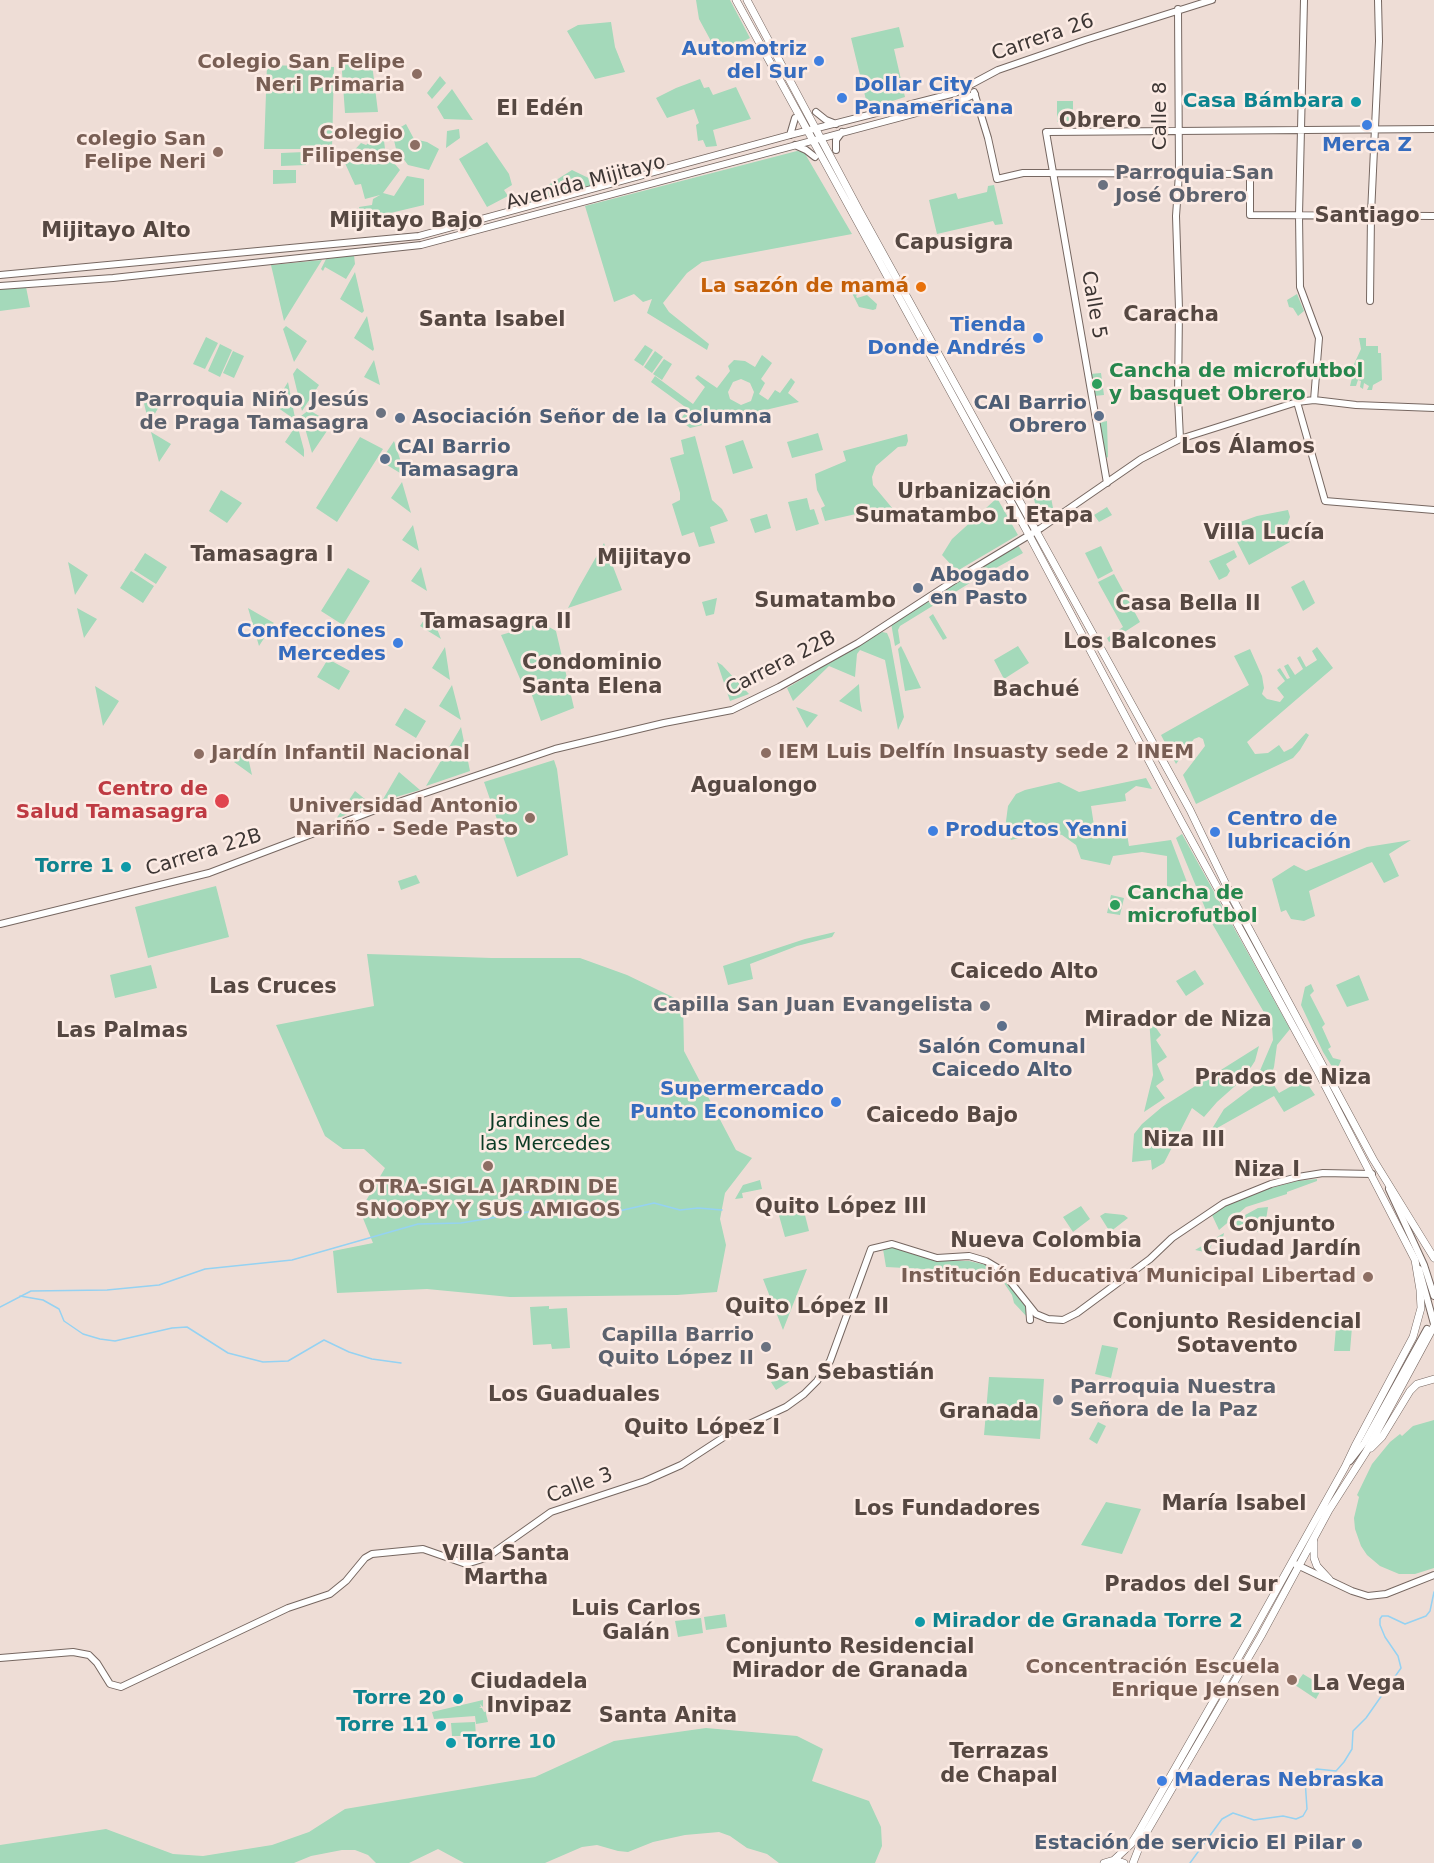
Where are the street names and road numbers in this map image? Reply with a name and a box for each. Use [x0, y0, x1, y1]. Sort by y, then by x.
street label: Carrera 26 [989, 9, 1097, 67]
street label: Calle 8 [1149, 82, 1173, 150]
street label: Avenida Mijitayo [504, 150, 668, 216]
street label: Calle 5 [1075, 269, 1111, 341]
street label: Carrera 22B [722, 626, 840, 702]
street label: Carrera 22B [143, 824, 265, 882]
street label: Calle 3 [544, 1463, 616, 1509]

